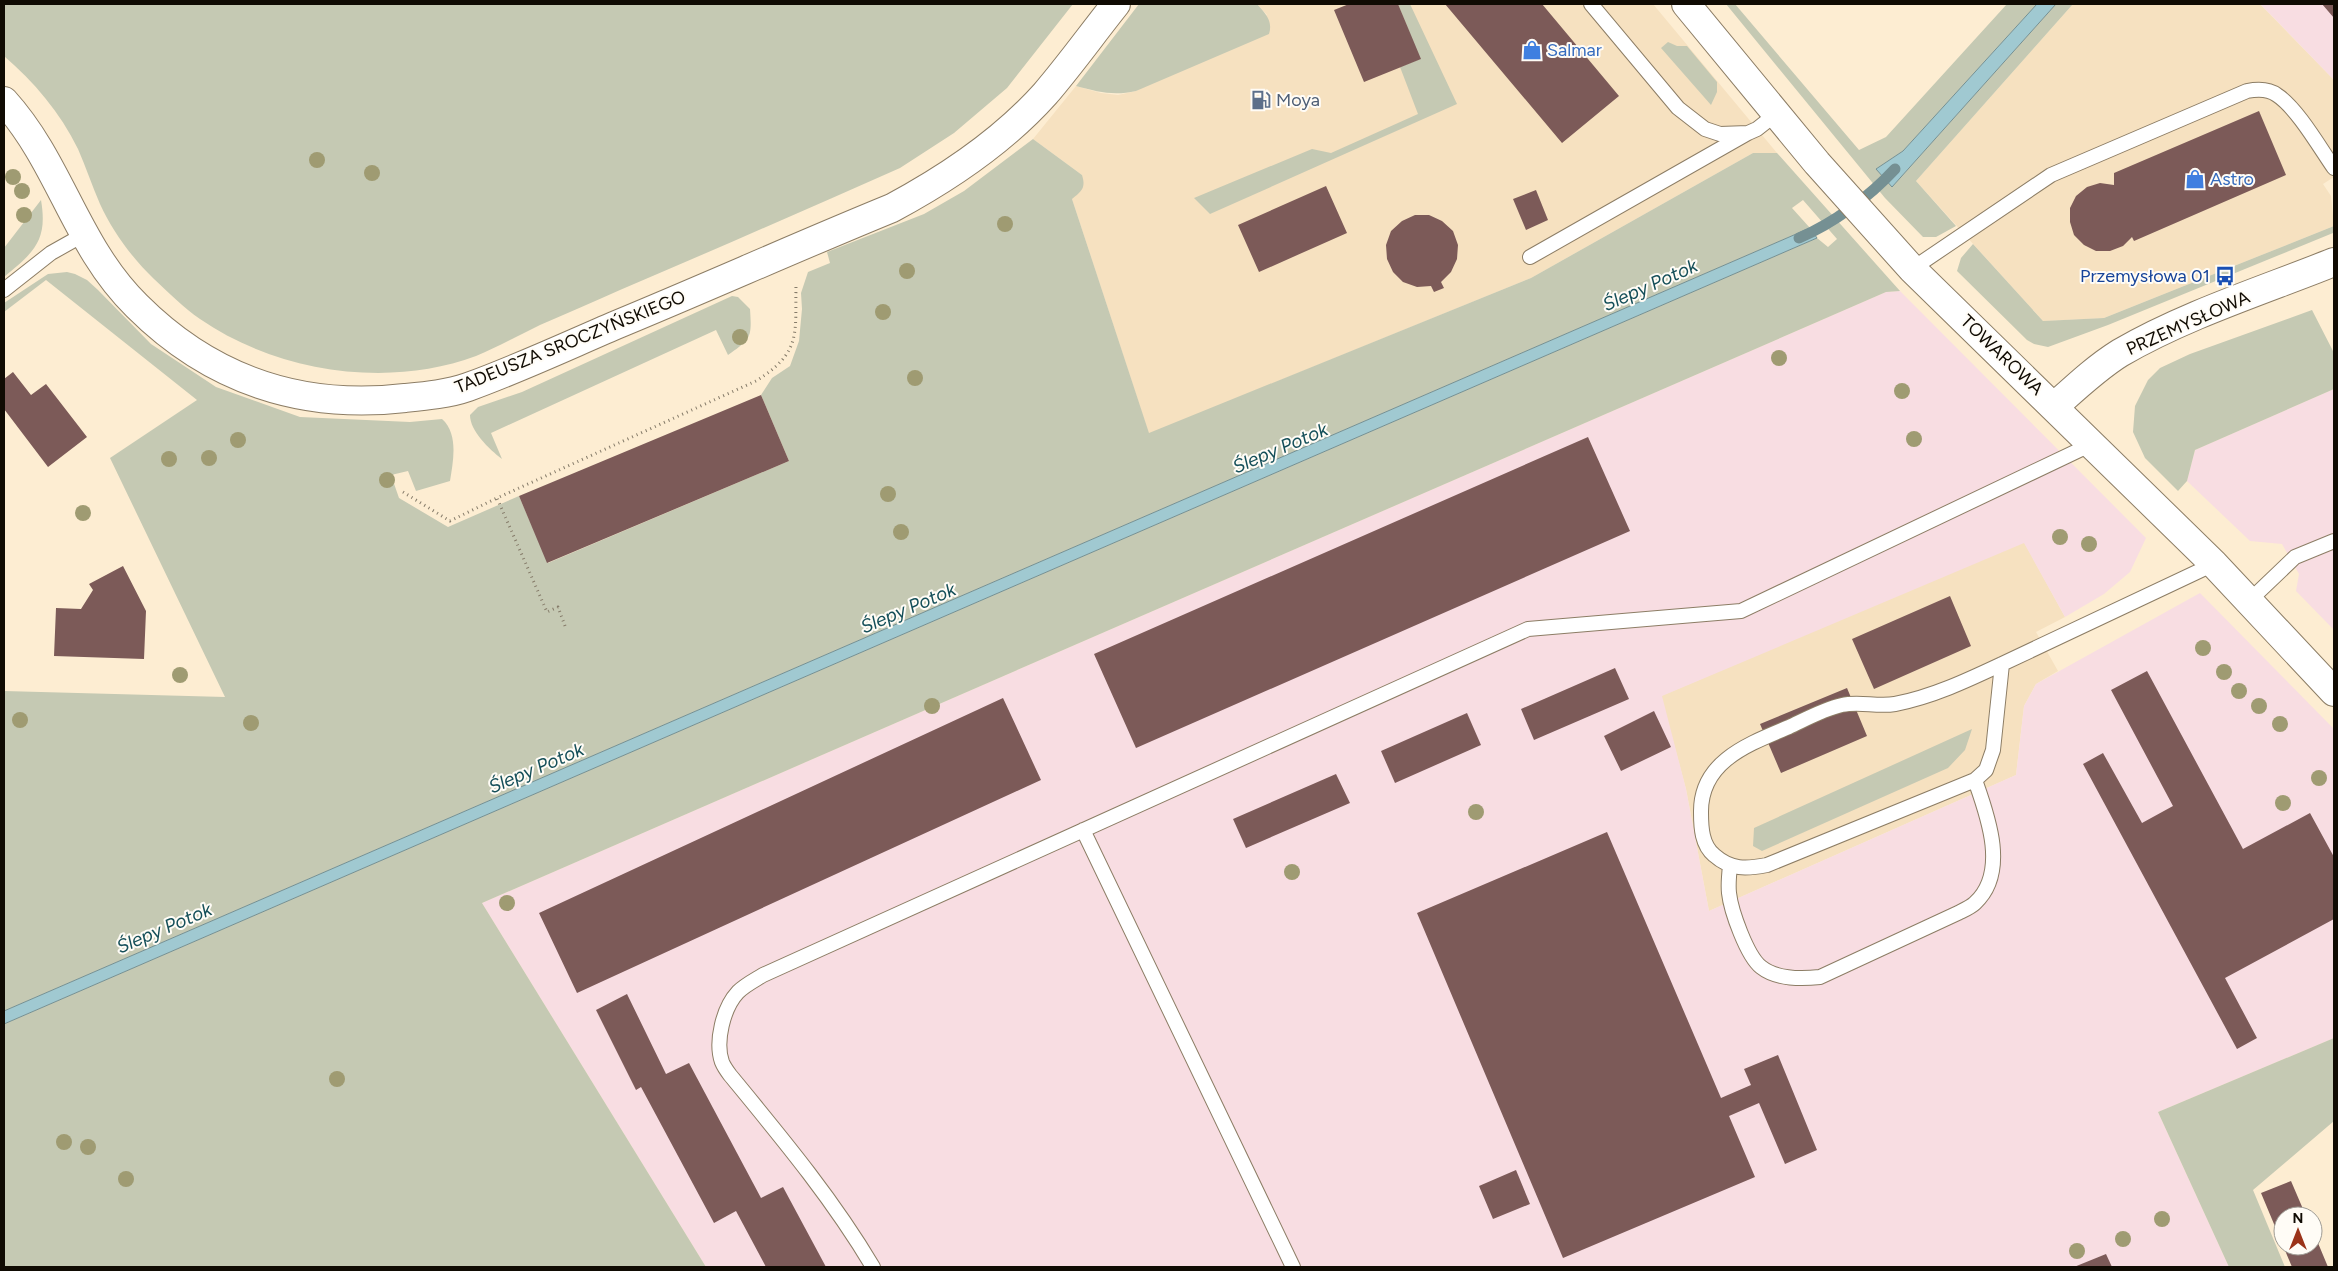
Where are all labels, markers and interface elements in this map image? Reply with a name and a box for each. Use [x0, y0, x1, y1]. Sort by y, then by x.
shop icon: Salmar [1521, 39, 1543, 61]
place label: Salmar [1547, 39, 1602, 61]
fuel station icon: Moya [1250, 89, 1272, 111]
place label: Moya [1276, 89, 1320, 111]
shop icon: Astro [2184, 168, 2206, 190]
place label: Astro [2210, 168, 2254, 190]
water label: Ślepy Potok [1599, 254, 1702, 316]
place label: Przemysłowa 01 [2080, 265, 2210, 287]
bus stop icon: Przemysłowa 01 [2214, 265, 2236, 287]
street label: TADEUSZA SROCZYŃSKIEGO [452, 286, 689, 398]
street label: PRZEMYSŁOWA [2123, 286, 2253, 360]
street label: TOWAROWA [1956, 310, 2048, 400]
water label: Ślepy Potok [1229, 417, 1332, 478]
water label: Ślepy Potok [857, 577, 960, 638]
water label: Ślepy Potok [485, 737, 588, 798]
water label: Ślepy Potok [113, 897, 216, 958]
north arrow [2273, 1206, 2323, 1256]
text: N [2293, 1210, 2303, 1227]

